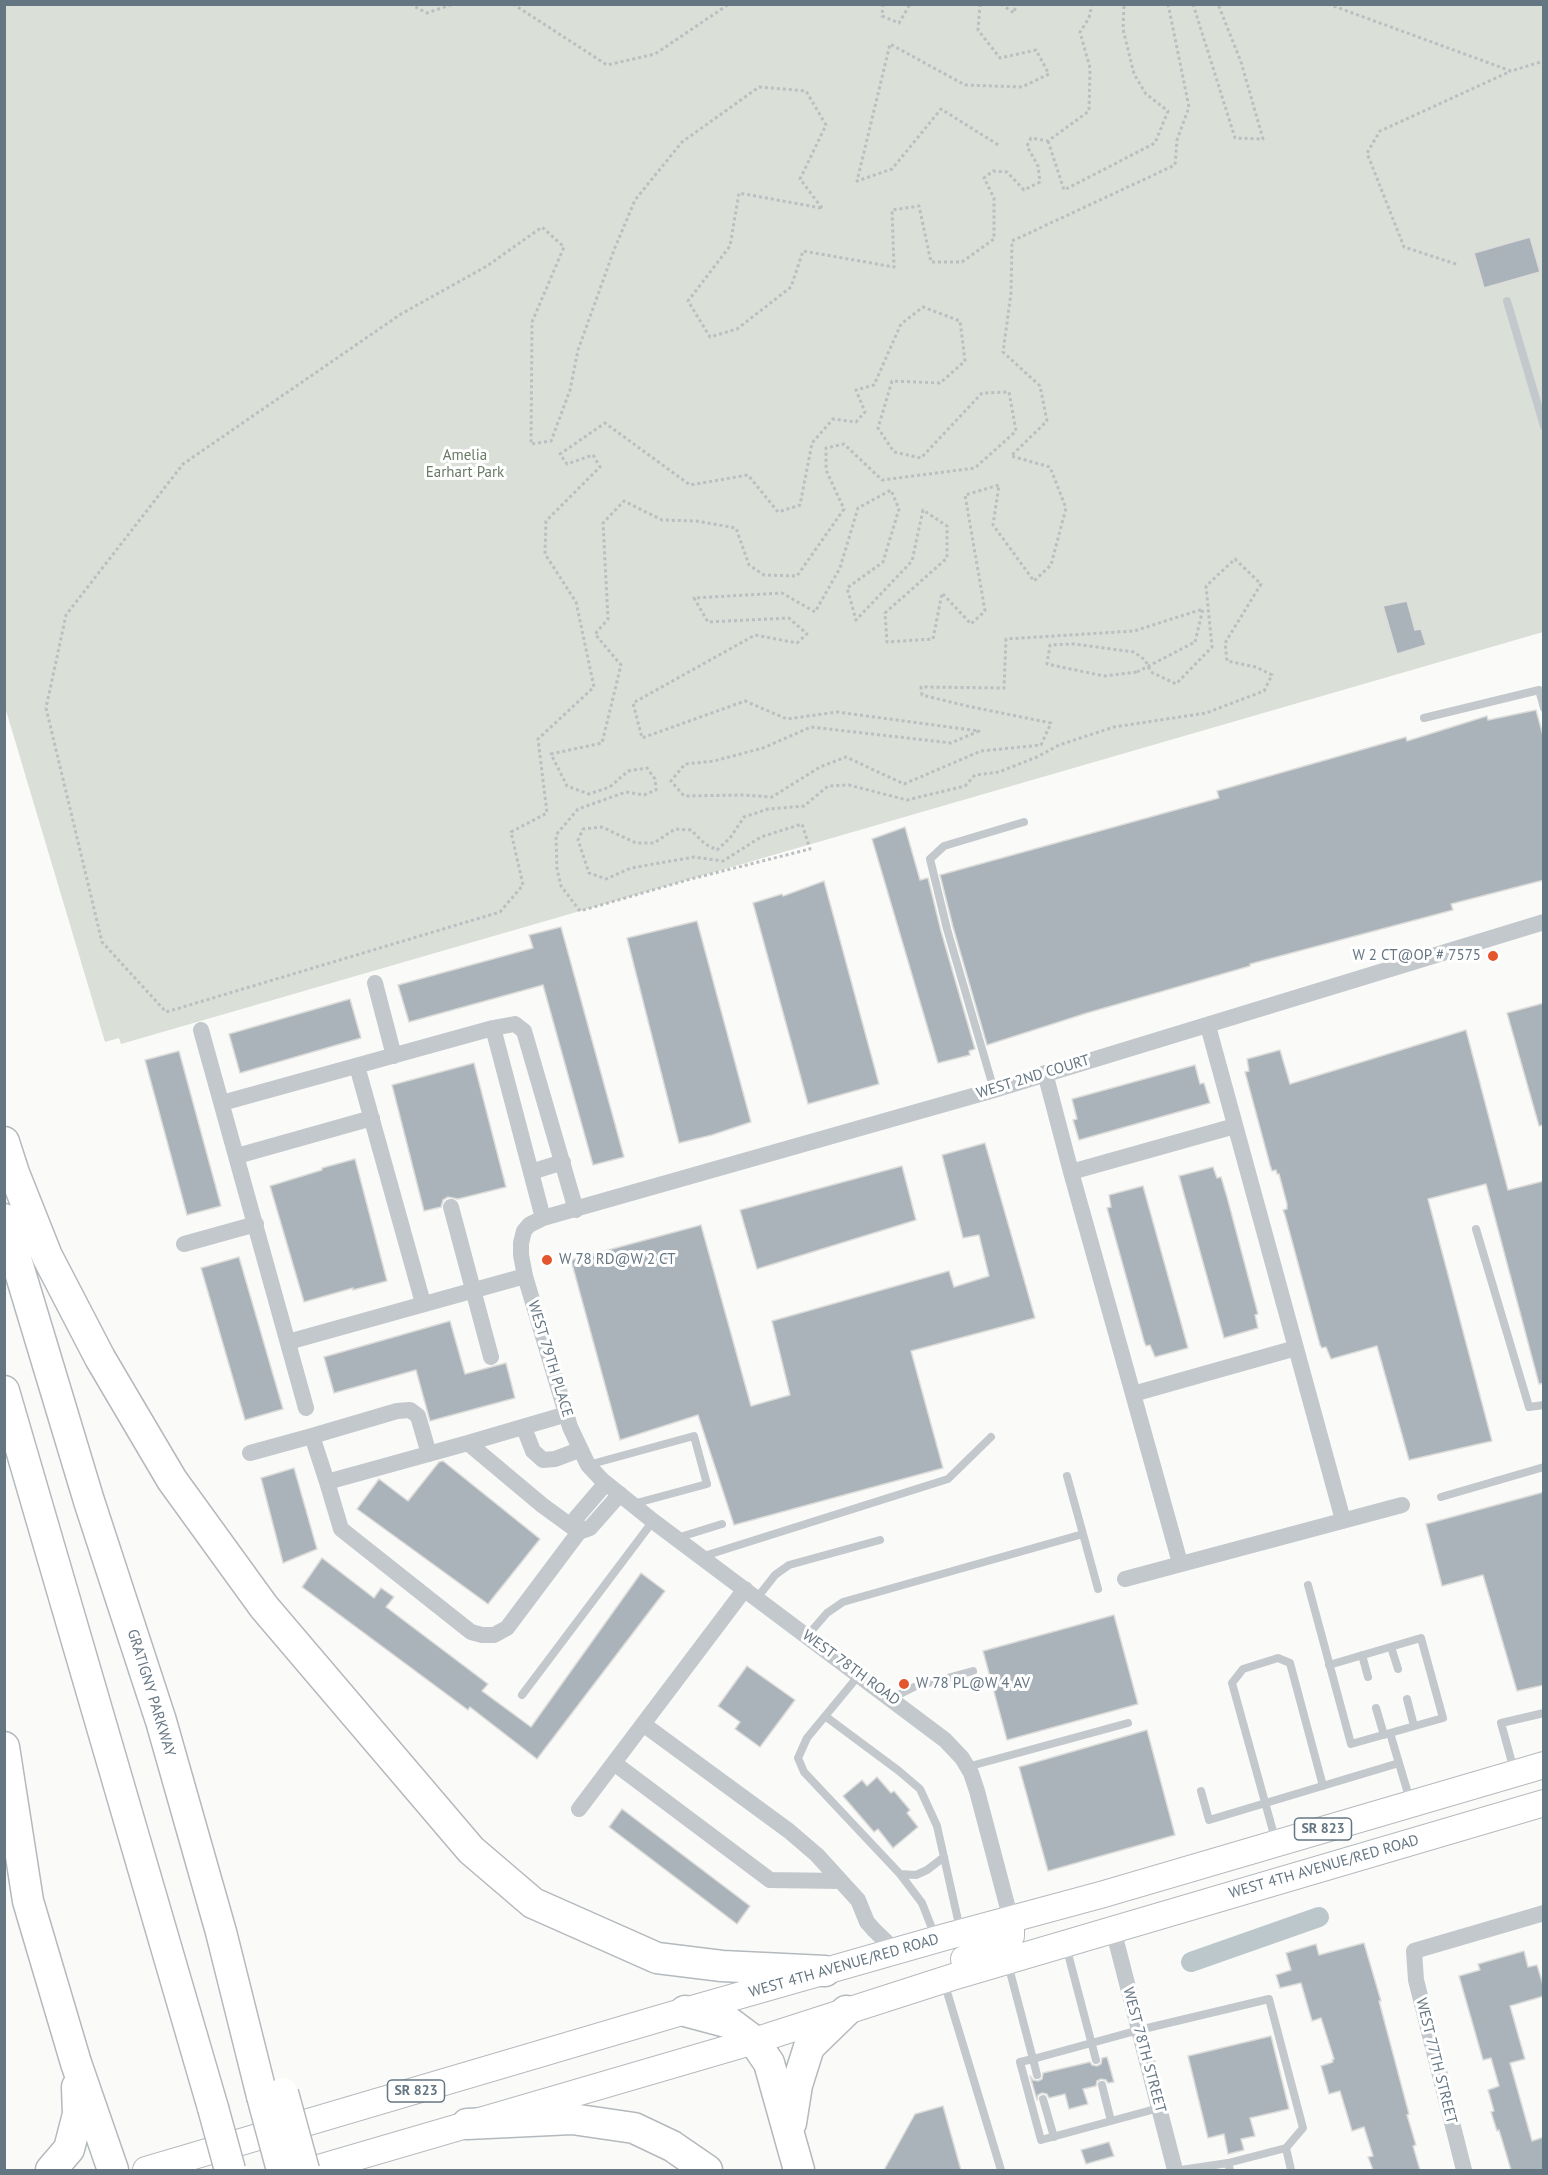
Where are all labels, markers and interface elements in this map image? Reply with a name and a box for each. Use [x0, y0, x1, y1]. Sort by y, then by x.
park label: Amelia Earhart Park [426, 447, 504, 482]
place label: W 2 CT@OP # 7575 [1352, 947, 1481, 965]
marker: W 2 CT@OP # 7575 [1486, 949, 1500, 963]
street label: WEST 2ND COURT [974, 1051, 1092, 1103]
place label: W 78 RD@W 2 CT [559, 1251, 676, 1269]
marker: W 78 RD@W 2 CT [540, 1253, 554, 1267]
street label: WEST 79TH PLACE [524, 1299, 576, 1419]
street label: GRATIGNY PARKWAY [123, 1627, 179, 1759]
street label: WEST 78TH ROAD [799, 1627, 903, 1709]
place label: W 78 PL@W 4 AV [916, 1675, 1030, 1693]
marker: W 78 PL@W 4 AV [897, 1677, 911, 1691]
road number: SR 823 [1294, 1818, 1352, 1840]
street label: WEST 4TH AVENUE/RED ROAD [1227, 1831, 1421, 1903]
street label: WEST 4TH AVENUE/RED ROAD [747, 1930, 941, 2002]
street label: WEST 78TH STREET [1119, 1985, 1169, 2115]
street label: WEST 77TH STREET [1412, 1996, 1460, 2126]
road number: SR 823 [388, 2080, 444, 2102]

